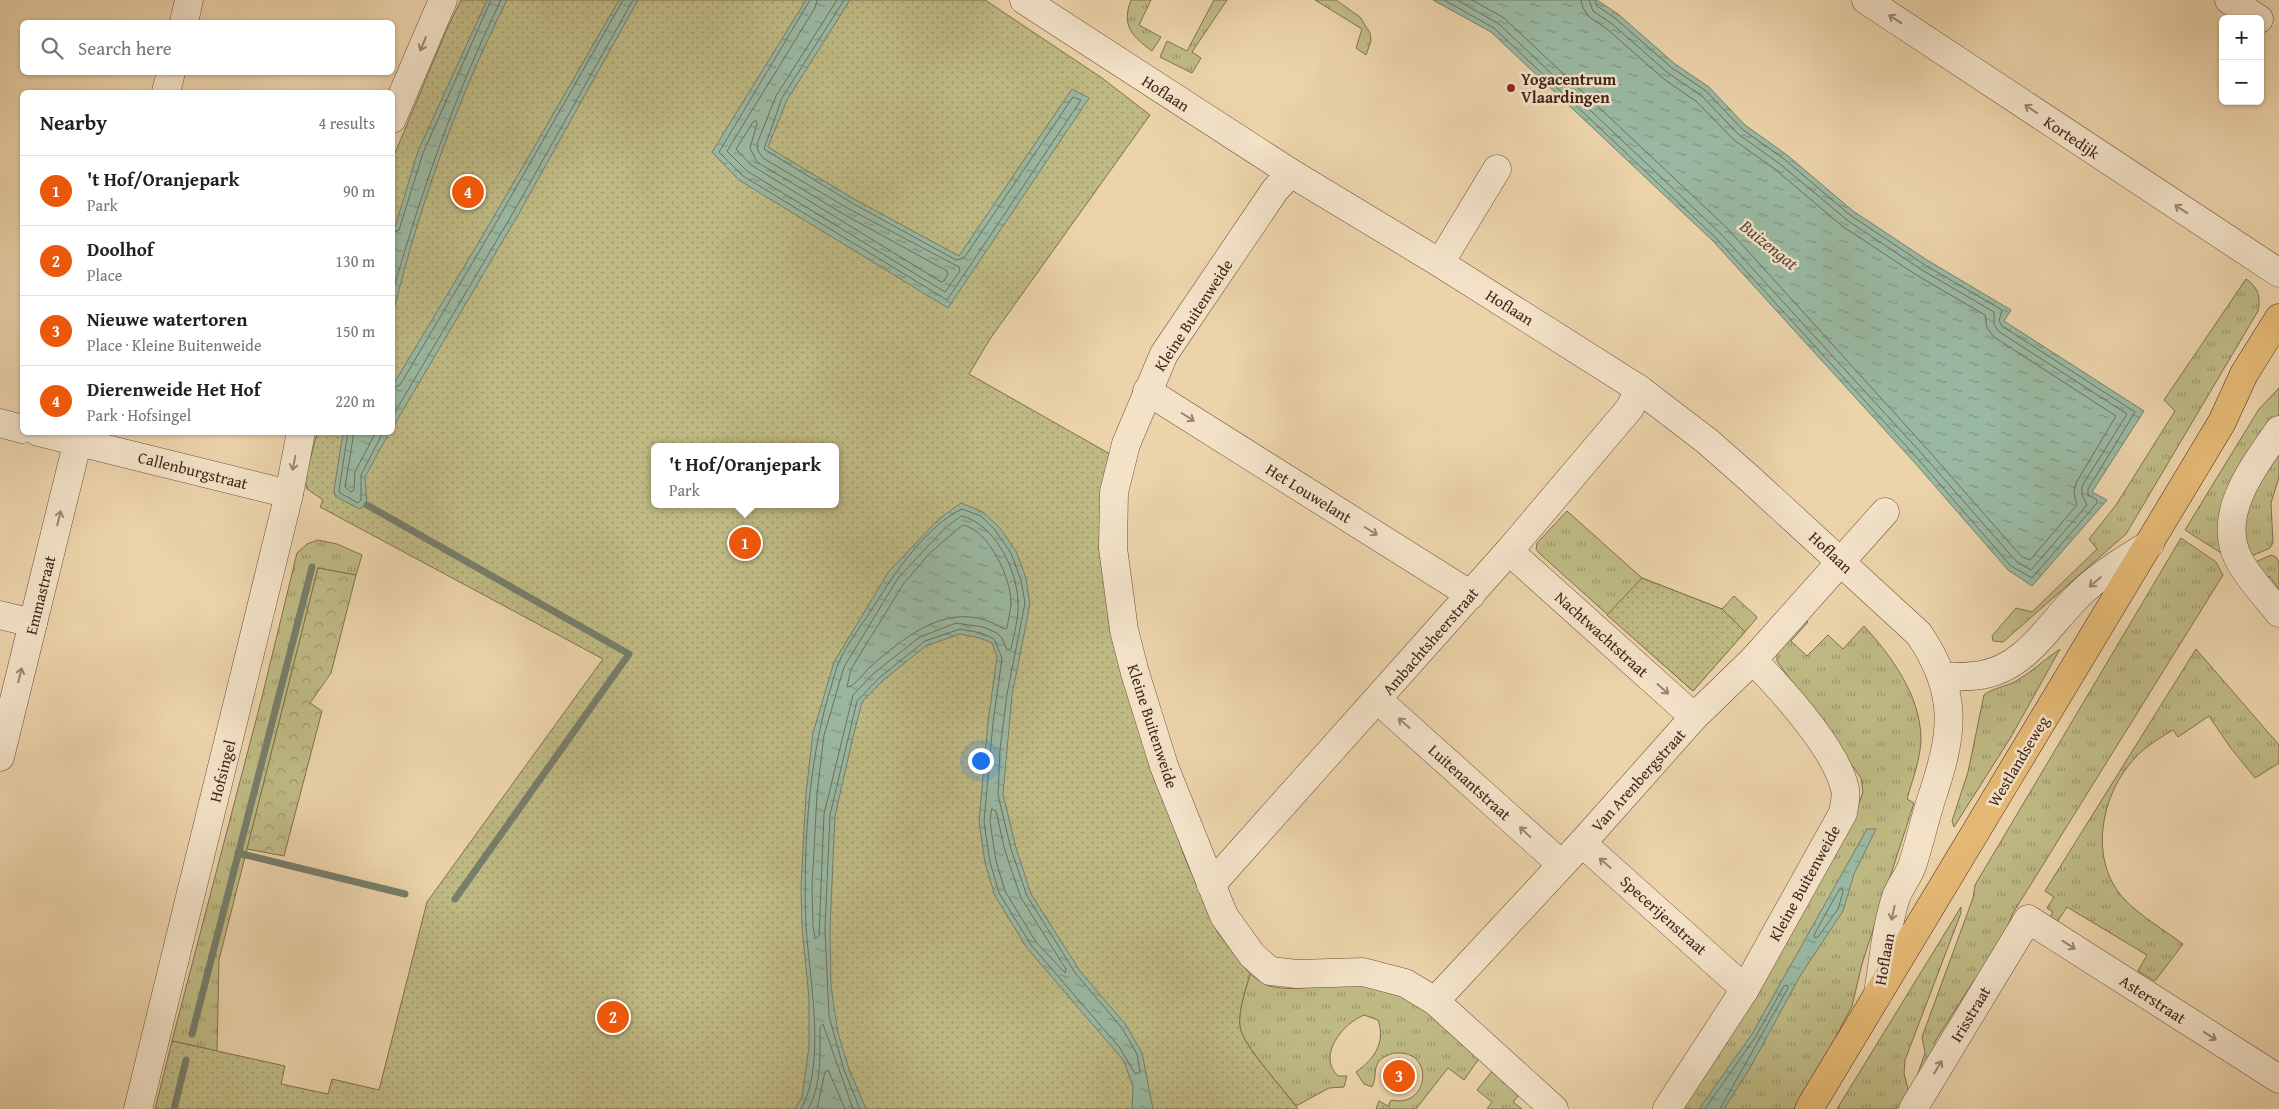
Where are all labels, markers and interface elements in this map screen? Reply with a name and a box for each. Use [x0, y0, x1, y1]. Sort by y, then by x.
one-way arrow [1889, 14, 1903, 24]
map controls [2219, 15, 2264, 105]
button: + [2219, 15, 2264, 60]
search box [20, 20, 395, 75]
icon: search [38, 34, 66, 62]
text: Search here [78, 34, 172, 62]
one-way arrow [417, 36, 427, 51]
button: − [2219, 60, 2264, 105]
place label: Yogacentrum Vlaardingen [1521, 67, 1616, 109]
street label: Hoflaan [1137, 69, 1195, 117]
marker: Yogacentrum Vlaardingen [1505, 82, 1517, 94]
one-way arrow [2024, 104, 2038, 114]
text: Nearby [40, 107, 107, 138]
street label: Kortedijk [2039, 109, 2105, 165]
text: 4 results [318, 111, 375, 135]
text: 't Hof/Oranjepark [87, 165, 239, 193]
pin: 4 [452, 173, 484, 211]
text: 1 [52, 179, 60, 203]
text: 90 m [343, 179, 375, 203]
text: Park [87, 193, 118, 217]
one-way arrow [2174, 204, 2188, 214]
water label: Buizengat [1734, 212, 1805, 277]
text: Doolhof [87, 235, 153, 263]
text: 2 [52, 249, 60, 273]
text: 130 m [335, 249, 375, 273]
street label: Kleine Buitenweide [1148, 254, 1238, 376]
text: Place [87, 263, 122, 287]
street label: Hoflaan [1481, 283, 1539, 331]
text: Nieuwe watertoren [87, 305, 247, 333]
text: 3 [52, 319, 60, 343]
text: 150 m [335, 319, 375, 343]
text: Place · Kleine Buitenweide [87, 333, 261, 357]
text: Dierenweide Het Hof [87, 375, 260, 403]
text: 4 [52, 389, 60, 413]
text: 220 m [335, 389, 375, 413]
text: Park · Hofsingel [87, 403, 191, 427]
one-way arrow [1181, 412, 1195, 422]
popup [651, 443, 839, 508]
street label: Callenburgstraat [136, 445, 251, 495]
text: 't Hof/Oranjepark [669, 450, 821, 478]
one-way arrow [289, 454, 298, 470]
street label: Het Louwelant [1261, 457, 1357, 529]
text: Park [669, 478, 700, 502]
one-way arrow [55, 510, 64, 526]
pin: 1 [729, 524, 761, 562]
street label: Hoflaan [1804, 525, 1858, 579]
one-way arrow [1363, 526, 1377, 536]
street label: Emmastraat [19, 552, 62, 637]
one-way arrow [2089, 576, 2102, 587]
street label: Ambachtsheerstraat [1376, 581, 1484, 700]
street label: Nachtwachtstraat [1550, 585, 1654, 683]
street label: Kleine Buitenweide [1122, 661, 1184, 791]
one-way arrow [16, 668, 25, 684]
one-way arrow [1657, 683, 1670, 695]
street label: Westlandseweg [1981, 711, 2055, 811]
one-way arrow [1397, 717, 1410, 729]
street label: Van Arenbergstraat [1585, 723, 1691, 837]
street label: Hofsingel [203, 737, 241, 805]
street label: Luitenantstraat [1423, 738, 1517, 826]
your location [968, 748, 994, 774]
street label: Kleine Buitenweide [1762, 821, 1846, 945]
one-way arrow [1518, 826, 1531, 837]
one-way arrow [1599, 857, 1612, 868]
street label: Specerijenstraat [1615, 869, 1713, 961]
one-way arrow [1888, 905, 1897, 921]
street label: Hoflaan [1868, 931, 1900, 987]
one-way arrow [2062, 940, 2076, 951]
street label: Asterstraat [2115, 969, 2191, 1030]
street label: Irisstraat [1944, 981, 1996, 1047]
pin: 2 [597, 998, 629, 1036]
one-way arrow [2203, 1031, 2217, 1041]
pin: 3 [1383, 1057, 1415, 1095]
one-way arrow [1933, 1061, 1943, 1075]

